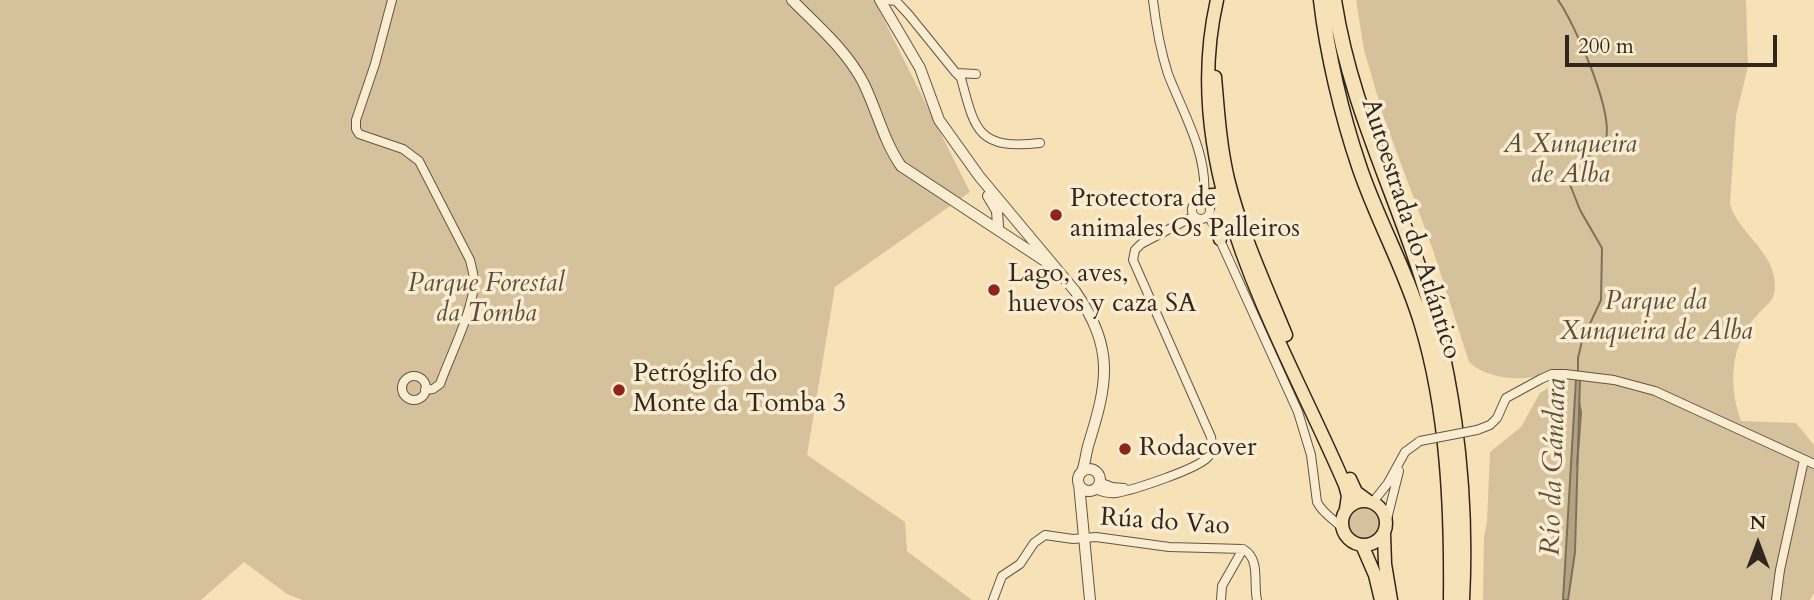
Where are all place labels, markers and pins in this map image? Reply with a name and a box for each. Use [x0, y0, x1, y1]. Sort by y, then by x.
place label: Protectora de animales Os Palleiros [1070, 184, 1300, 246]
marker: Protectora de animales Os Palleiros [1048, 207, 1064, 223]
place label: Lago, aves, huevos y caza SA [1008, 259, 1196, 320]
marker: Lago, aves, huevos y caza SA [986, 282, 1002, 298]
place label: Petróglifo do Monte da Tomba 3 [633, 359, 846, 420]
marker: Petróglifo do Monte da Tomba 3 [611, 382, 627, 398]
place label: Rodacover [1139, 433, 1256, 465]
marker: Rodacover [1117, 441, 1133, 457]

